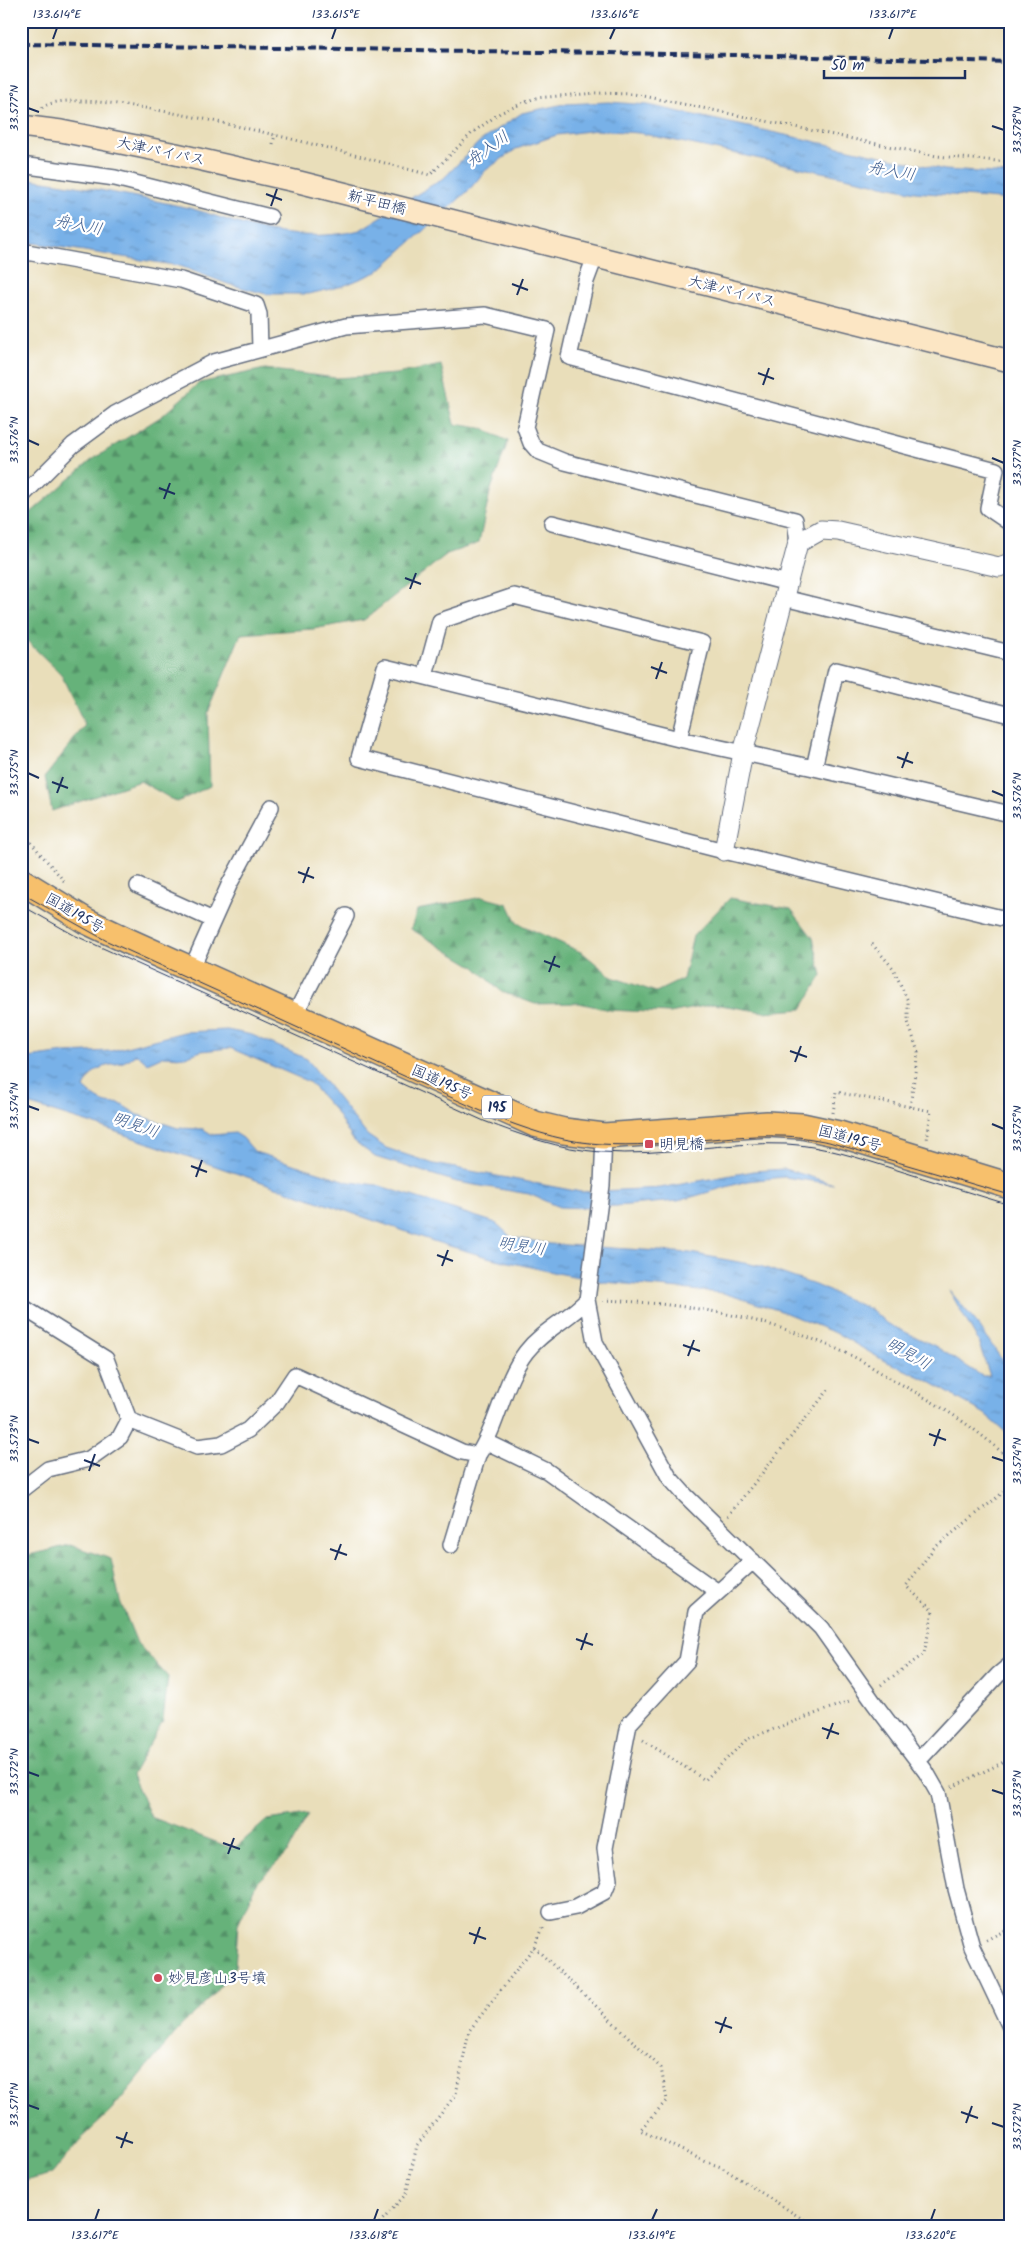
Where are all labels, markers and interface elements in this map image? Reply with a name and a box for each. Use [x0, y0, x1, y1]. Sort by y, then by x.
text: 133.614°E [33, 5, 82, 24]
text: 133.615°E [312, 5, 361, 24]
text: 133.616°E [591, 5, 640, 24]
text: 133.617°E [869, 5, 918, 24]
scale bar [824, 48, 965, 80]
text: 50 m [831, 54, 865, 78]
text: 33.577°N [5, 85, 24, 131]
text: 33.578°N [1008, 106, 1027, 154]
water label: 舟入川 [461, 125, 515, 173]
street label: 大津バイパス [114, 131, 207, 173]
water label: 舟入川 [866, 155, 918, 188]
street label: 新平田橋 [345, 184, 409, 222]
water label: 舟入川 [53, 209, 105, 242]
street label: 大津バイパス [685, 269, 778, 314]
text: 33.576°N [5, 416, 24, 464]
text: 33.577°N [1008, 440, 1027, 486]
text: 33.575°N [5, 749, 24, 797]
text: 33.576°N [1008, 772, 1027, 820]
street label: 国道195号 [40, 887, 109, 941]
street label: 国道195号 [407, 1059, 476, 1107]
text: 33.574°N [5, 1082, 24, 1130]
road number: 195 [482, 1096, 512, 1118]
text: 33.575°N [1008, 1105, 1027, 1153]
water label: 明見川 [109, 1106, 162, 1145]
street label: 国道195号 [815, 1119, 884, 1159]
place label: 明見橋 [659, 1133, 704, 1157]
marker: 明見橋 [643, 1138, 655, 1150]
water label: 明見川 [496, 1230, 547, 1263]
water label: 明見川 [881, 1332, 935, 1377]
text: 33.573°N [5, 1415, 24, 1463]
text: 33.574°N [1008, 1437, 1027, 1485]
text: 33.572°N [5, 1748, 24, 1796]
text: 33.573°N [1008, 1770, 1027, 1818]
place label: 妙見彦山3号墳 [168, 1967, 267, 1991]
marker: 妙見彦山3号墳 [152, 1972, 164, 1984]
text: 33.571°N [5, 2083, 24, 2127]
text: 33.572°N [1008, 2103, 1027, 2151]
text: 133.617°E [71, 2226, 120, 2245]
text: 133.618°E [349, 2226, 400, 2245]
text: 133.619°E [628, 2226, 677, 2245]
text: 133.620°E [905, 2226, 957, 2245]

